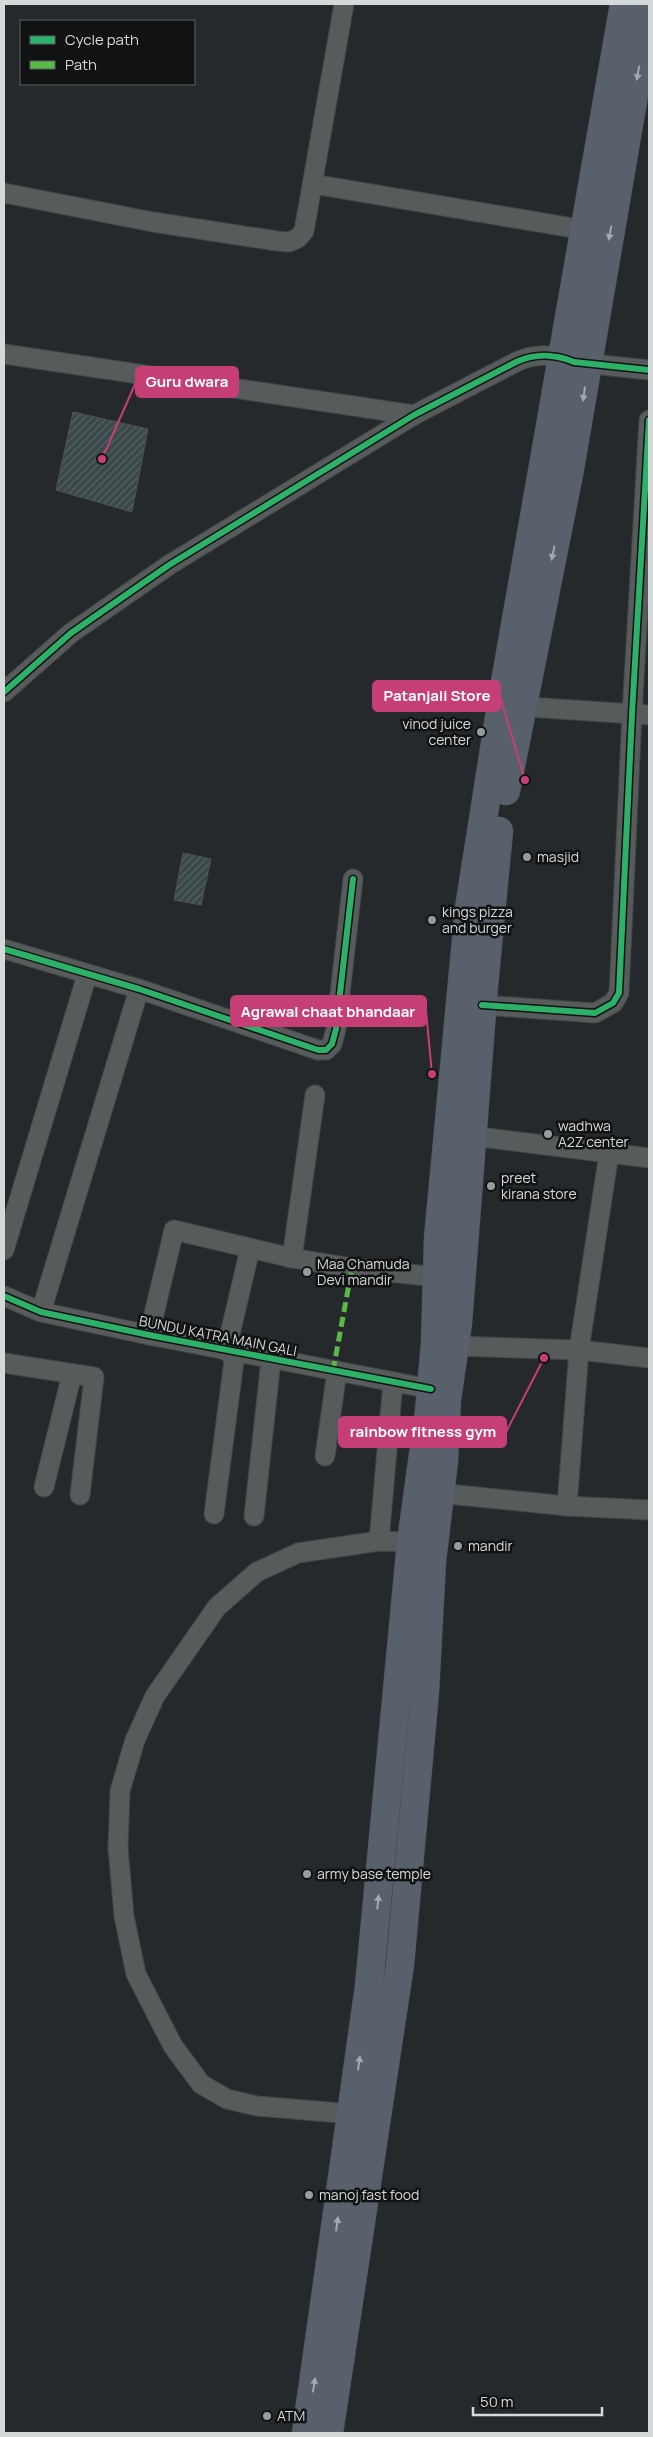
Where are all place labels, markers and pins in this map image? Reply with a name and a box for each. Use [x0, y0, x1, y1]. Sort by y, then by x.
callout: Guru dwara [136, 367, 238, 397]
callout: Patanjali Store [373, 681, 500, 711]
place label: vinod juice center [402, 714, 471, 749]
marker: vinod juice center [475, 726, 487, 738]
place label: masjid [537, 847, 579, 866]
marker: masjid [521, 851, 533, 863]
place label: kings pizza and burger [442, 902, 513, 937]
marker: kings pizza and burger [426, 914, 438, 926]
callout: Agrawal chaat bhandaar [231, 996, 426, 1026]
place label: wadhwa A2Z center [558, 1116, 629, 1151]
marker: wadhwa A2Z center [542, 1128, 554, 1140]
place label: preet kirana store [501, 1168, 577, 1203]
marker: preet kirana store [485, 1180, 497, 1192]
place label: Maa Chamuda Devi mandir [317, 1254, 410, 1289]
marker: Maa Chamuda Devi mandir [301, 1266, 313, 1278]
callout: rainbow fitness gym [339, 1417, 506, 1447]
place label: mandir [468, 1536, 513, 1555]
marker: mandir [452, 1540, 464, 1552]
place label: army base temple [317, 1864, 431, 1883]
marker: army base temple [301, 1868, 313, 1880]
place label: manoj fast food [319, 2185, 419, 2204]
marker: manoj fast food [303, 2189, 315, 2201]
place label: ATM [277, 2406, 305, 2425]
marker: ATM [261, 2410, 273, 2422]

